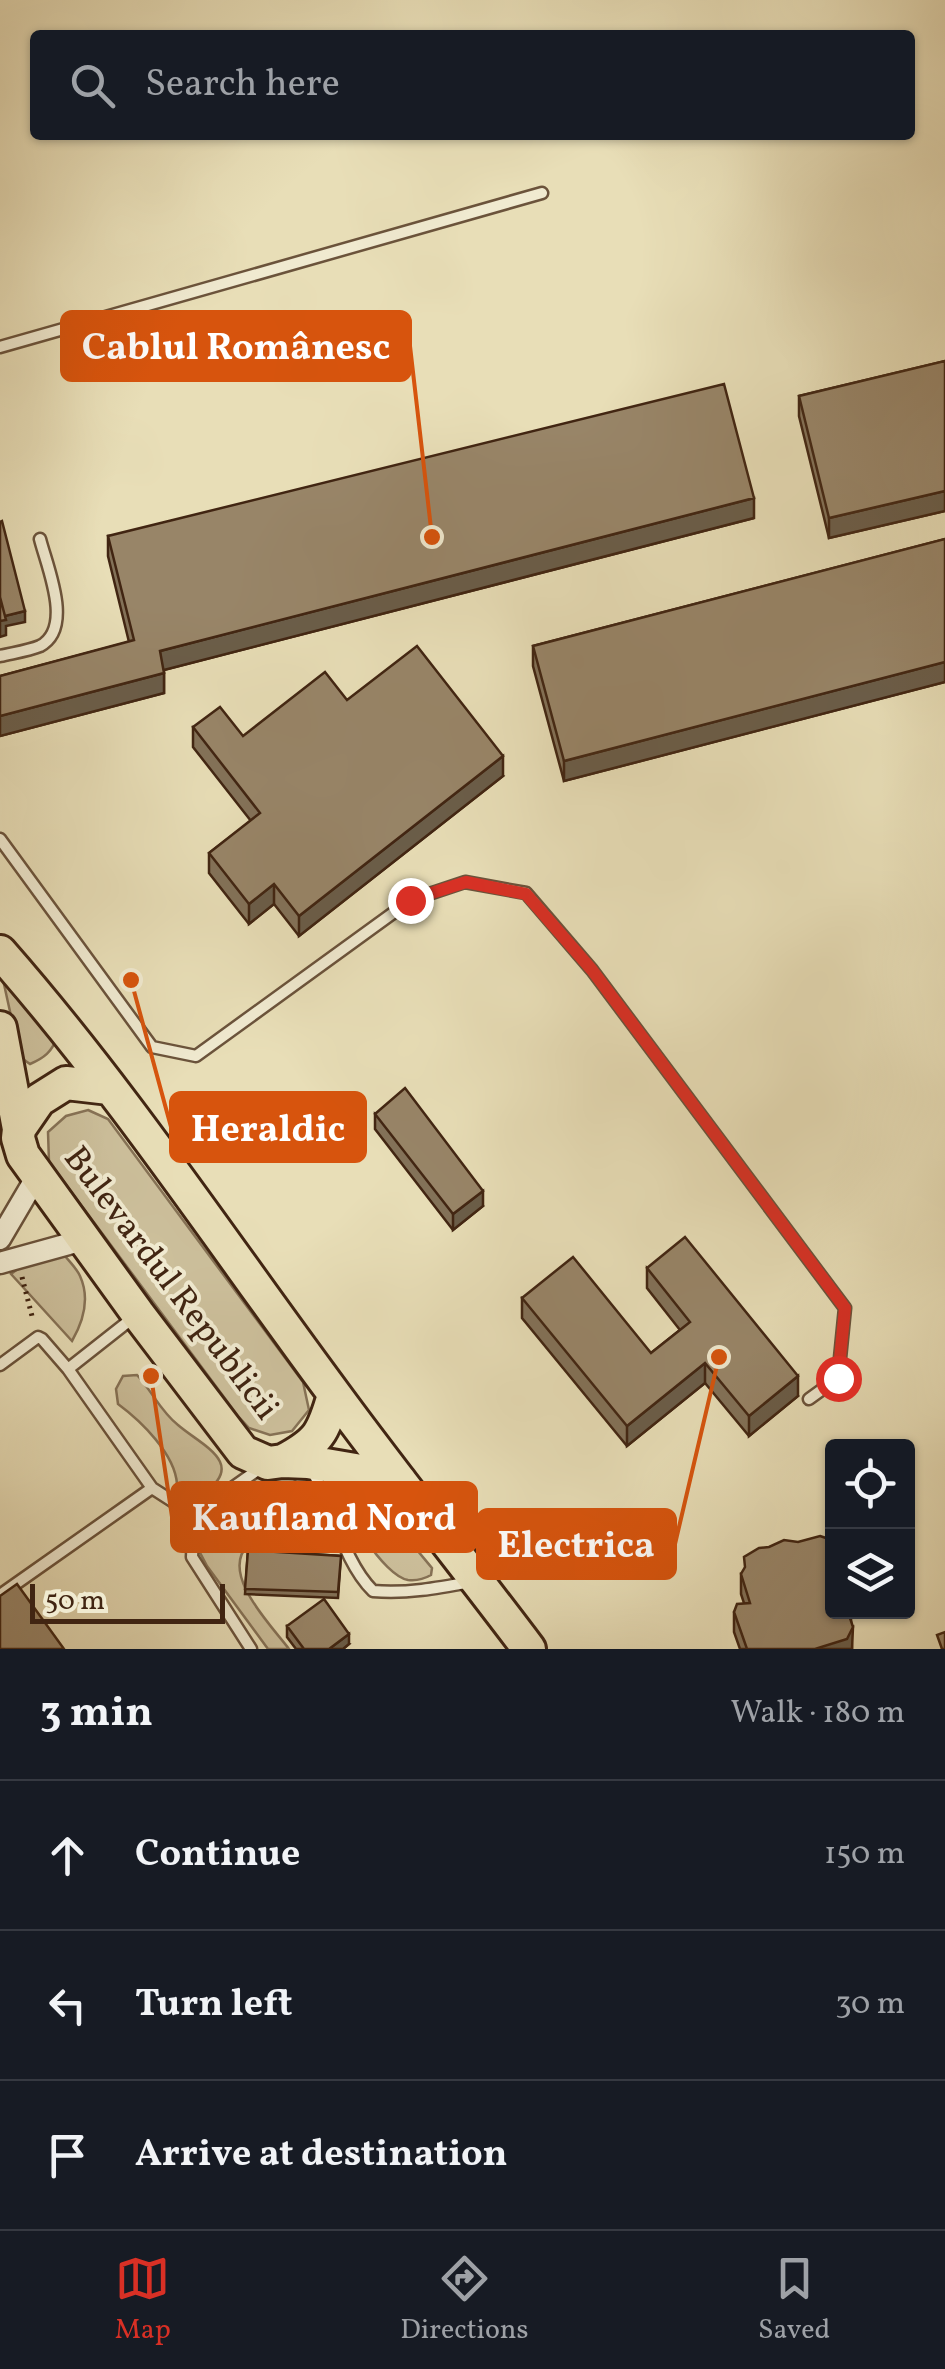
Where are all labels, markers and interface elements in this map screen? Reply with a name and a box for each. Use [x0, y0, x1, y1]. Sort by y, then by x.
search box [30, 30, 915, 140]
icon: search [65, 58, 120, 113]
text: Search here [145, 59, 340, 112]
callout: Cablul Românesc [62, 312, 410, 380]
text: Cablul Românesc [82, 323, 390, 376]
route end [388, 878, 434, 924]
callout: Heraldic [171, 1093, 365, 1161]
text: Heraldic [191, 1105, 345, 1158]
street label: Bulevardul Republicii [51, 1137, 289, 1431]
route start [816, 1356, 862, 1402]
map controls [825, 1439, 915, 1619]
button: locate [825, 1439, 915, 1529]
callout: Kaufland Nord [172, 1483, 476, 1551]
text: Kaufland Nord [192, 1494, 456, 1547]
callout: Electrica [478, 1510, 675, 1578]
text: Electrica [497, 1521, 655, 1574]
button: layers [825, 1529, 915, 1619]
scale bar [30, 1579, 225, 1624]
text: 50 m [45, 1582, 105, 1621]
text: 3 min [40, 1685, 153, 1744]
text: Walk · 180 m [731, 1692, 905, 1736]
icon: ahead [40, 1828, 95, 1883]
text: Continue [135, 1829, 300, 1882]
text: 150 m [824, 1833, 905, 1877]
icon: left [40, 1978, 95, 2033]
text: Turn left [135, 1979, 292, 2032]
text: 30 m [835, 1983, 905, 2027]
icon: arrive [40, 2128, 95, 2183]
text: Arrive at destination [135, 2129, 508, 2182]
tab: Map [115, 2251, 171, 2350]
tab: Directions [400, 2251, 529, 2350]
tab: Saved [758, 2251, 830, 2350]

